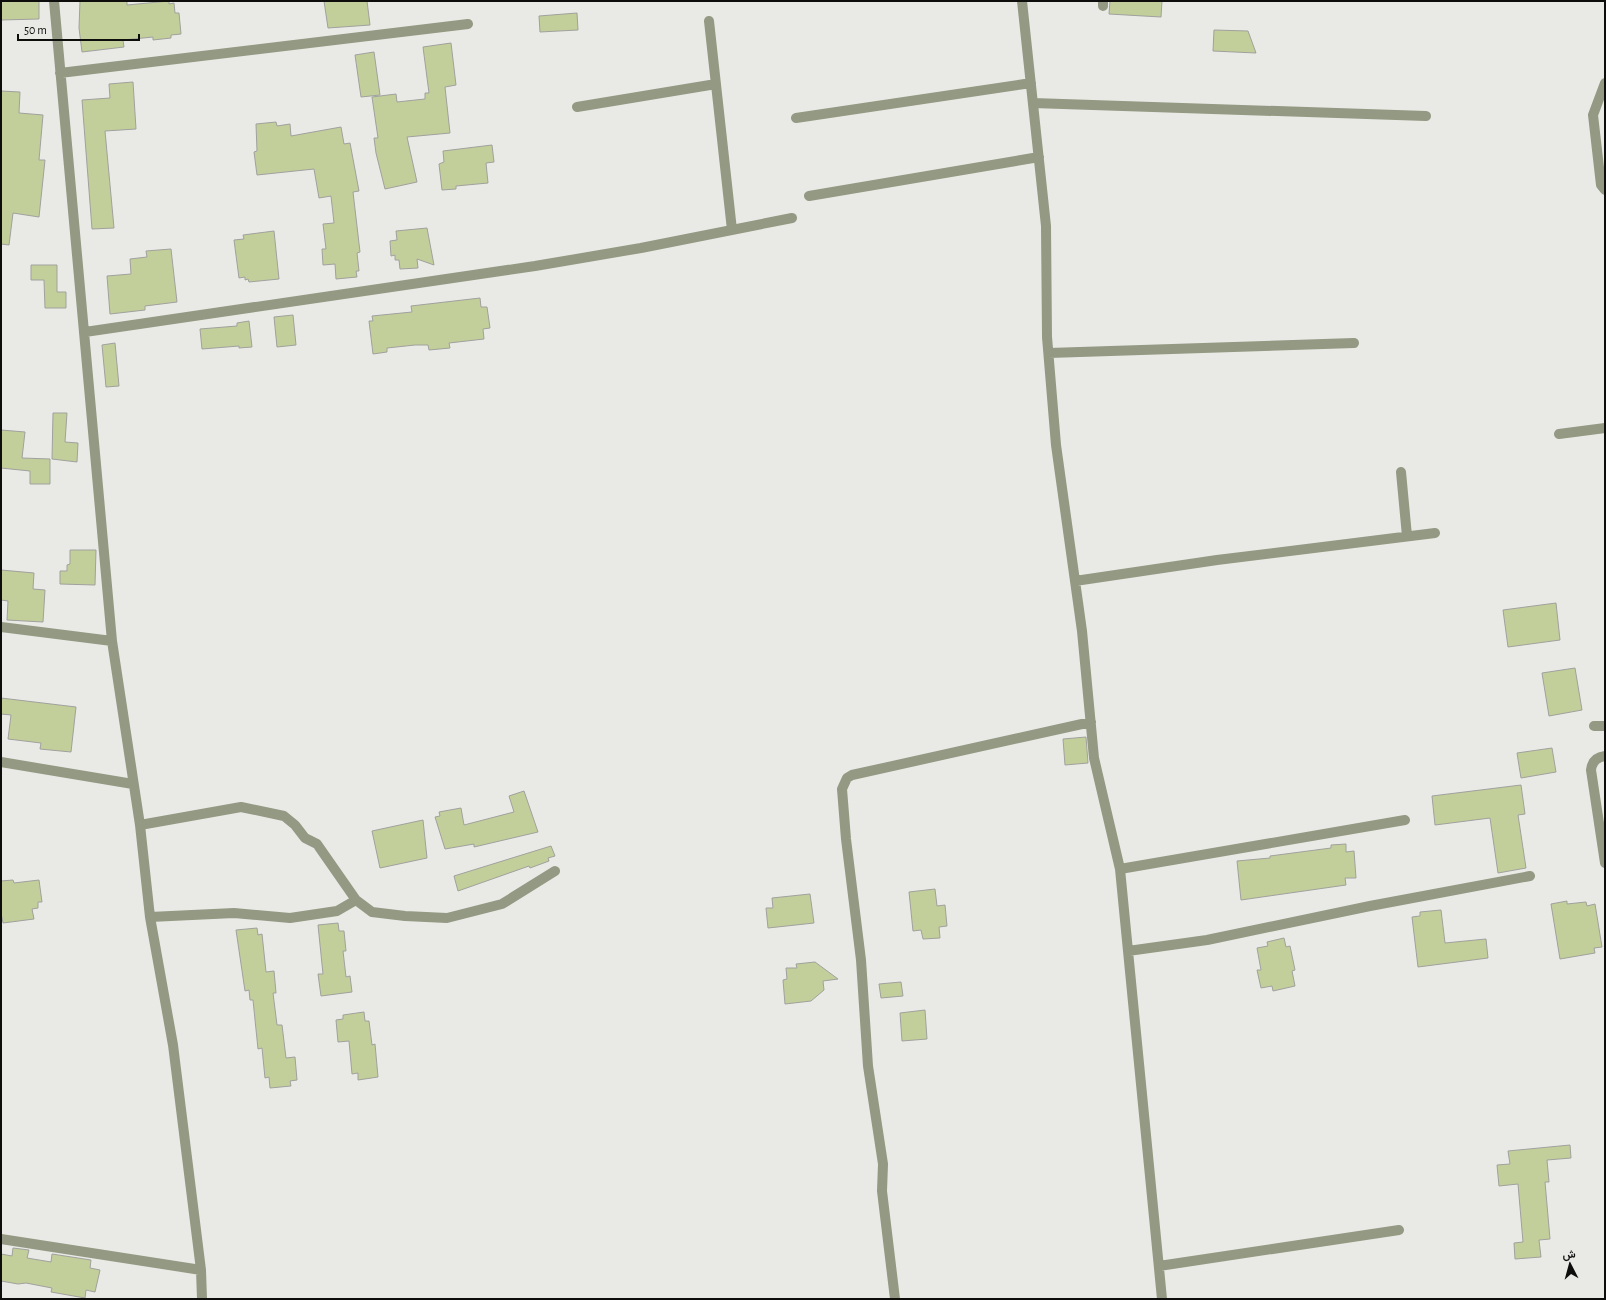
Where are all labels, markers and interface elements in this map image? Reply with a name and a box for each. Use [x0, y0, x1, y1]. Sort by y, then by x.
scale bar [18, 16, 139, 42]
text: 50 m [24, 24, 47, 36]
north arrow [1550, 1244, 1590, 1284]
text: ش [1562, 1248, 1576, 1262]

